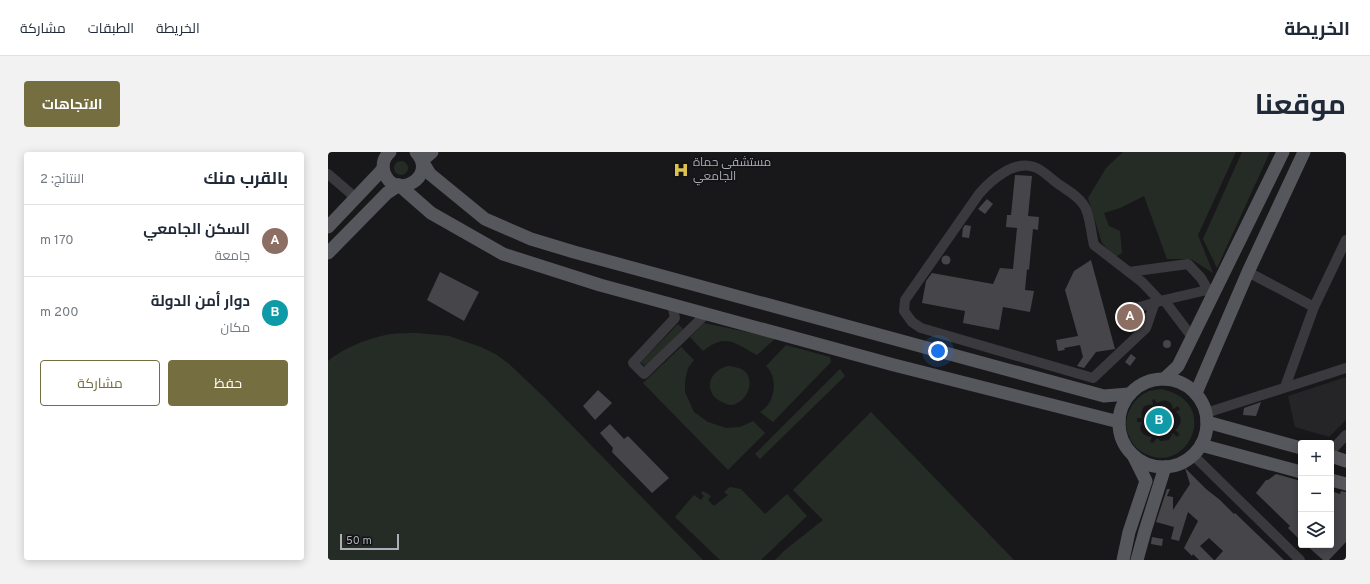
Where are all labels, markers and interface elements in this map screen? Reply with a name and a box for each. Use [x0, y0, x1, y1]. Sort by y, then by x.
text: الخريطة [1284, 18, 1350, 42]
text: مشاركة [20, 21, 66, 38]
text: الطبقات [88, 21, 134, 38]
text: الخريطة [156, 21, 200, 38]
button: الاتجاهات [24, 81, 120, 127]
text: موقعنا [1255, 89, 1346, 125]
place label: مستشفى حماة الجامعي [693, 155, 771, 186]
hospital icon: مستشفى حماة الجامعي [672, 161, 690, 179]
text: بالقرب منك [204, 169, 288, 191]
text: النتائج: 2 [40, 172, 84, 188]
text: السكن الجامعي [143, 221, 250, 240]
text: 170 m [40, 233, 74, 249]
text: A [270, 233, 280, 249]
text: جامعة [215, 249, 250, 265]
text: دوار أمن الدولة [151, 293, 250, 312]
pin: A [1117, 302, 1143, 332]
text: 200 m [40, 305, 79, 321]
text: B [271, 305, 280, 321]
text: مكان [221, 321, 250, 337]
your location [928, 341, 948, 361]
button: مشاركة [40, 360, 160, 406]
button: حفظ [168, 360, 288, 406]
pin: B [1146, 406, 1172, 436]
map controls [1298, 440, 1334, 548]
button: + [1298, 440, 1334, 476]
button: − [1298, 476, 1334, 512]
button: layers [1298, 512, 1334, 548]
scale bar [340, 532, 399, 551]
text: 50 m [346, 534, 372, 548]

